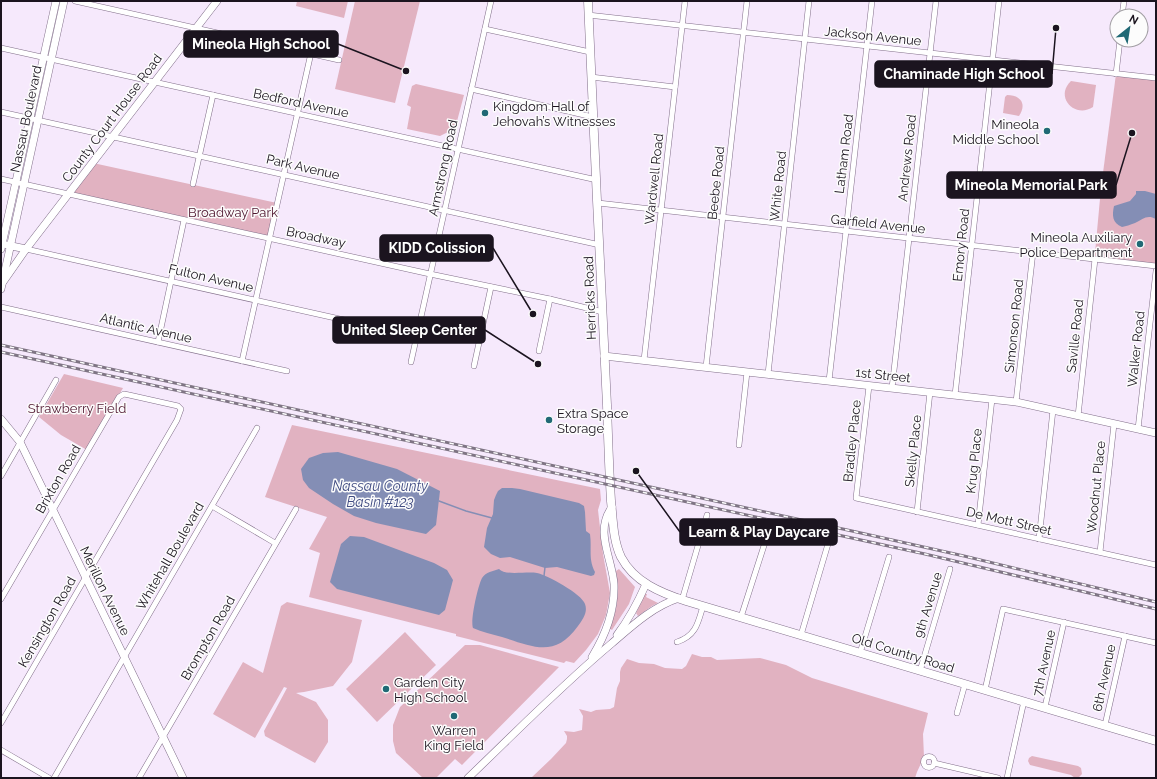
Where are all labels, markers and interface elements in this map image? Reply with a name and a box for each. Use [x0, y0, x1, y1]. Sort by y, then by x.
north arrow [1109, 8, 1149, 48]
text: N [1127, 12, 1141, 28]
street label: Jackson Avenue [824, 23, 923, 49]
callout: Mineola High School [184, 31, 338, 57]
text: Mineola High School [192, 36, 330, 52]
street label: County Court House Road [59, 51, 165, 185]
callout: Chaminade High School [875, 61, 1052, 87]
street label: Nassau Boulevard [7, 64, 45, 174]
text: Chaminade High School [884, 66, 1045, 82]
street label: Bedford Avenue [252, 86, 350, 121]
place label: Kingdom Hall of Jehovah’s Witnesses [493, 99, 616, 129]
marker: Kingdom Hall of Jehovah’s Witnesses [480, 108, 490, 118]
street label: Latham Road [832, 113, 856, 195]
street label: Andrews Road [895, 114, 919, 202]
place label: Mineola Middle School [952, 117, 1039, 147]
street label: Armstrong Road [425, 118, 461, 218]
marker: Mineola Middle School [1042, 126, 1052, 136]
street label: Wardwell Road [642, 133, 666, 225]
street label: Beebe Road [705, 145, 727, 221]
street label: White Road [767, 150, 789, 222]
street label: Park Avenue [265, 151, 342, 183]
callout: Mineola Memorial Park [947, 172, 1116, 198]
text: Mineola Memorial Park [954, 177, 1108, 193]
park label: Broadway Park [188, 205, 278, 220]
street label: Emory Road [950, 208, 972, 282]
street label: Garfield Avenue [830, 212, 927, 236]
street label: Broadway [285, 223, 347, 251]
place label: Mineola Auxiliary Police Department [1020, 230, 1133, 260]
callout: KIDD Colission [380, 235, 493, 261]
marker: Mineola Auxiliary Police Department [1135, 239, 1145, 249]
text: KIDD Colission [388, 240, 486, 256]
street label: Herricks Road [581, 256, 599, 340]
street label: Fulton Avenue [167, 261, 255, 295]
street label: Simonson Road [1002, 278, 1026, 374]
street label: Saville Road [1064, 299, 1086, 373]
street label: Atlantic Avenue [99, 310, 194, 346]
street label: Walker Road [1125, 310, 1147, 388]
callout: United Sleep Center [333, 317, 485, 343]
text: United Sleep Center [341, 322, 478, 338]
street label: 1st Street [855, 365, 912, 385]
street label: Bradley Place [840, 399, 864, 483]
park label: Strawberry Field [28, 401, 126, 416]
place label: Extra Space Storage [557, 406, 629, 436]
street label: Skelly Place [902, 414, 924, 488]
marker: Extra Space Storage [544, 415, 554, 425]
street label: Krug Place [963, 427, 985, 494]
street label: Woodnut Place [1084, 440, 1108, 534]
street label: Brixton Road [32, 442, 84, 516]
water label: Nassau County Basin #123 [332, 478, 429, 510]
street label: Whitehall Boulevard [133, 499, 207, 613]
street label: De Mott Street [965, 504, 1054, 538]
callout: Learn & Play Daycare [680, 519, 837, 545]
text: Learn & Play Daycare [688, 524, 830, 540]
street label: Merillon Avenue [77, 544, 133, 638]
street label: 9th Avenue [911, 570, 945, 640]
street label: Kensington Road [15, 574, 79, 670]
street label: Brompton Road [178, 593, 238, 683]
street label: 7th Avenue [1030, 628, 1058, 698]
street label: Old Country Road [850, 630, 956, 676]
street label: 6th Avenue [1090, 643, 1119, 713]
place label: Garden City High School [394, 675, 467, 705]
marker: Garden City High School [381, 684, 391, 694]
marker: Warren King Field [449, 711, 459, 721]
place label: Warren King Field [424, 723, 484, 753]

